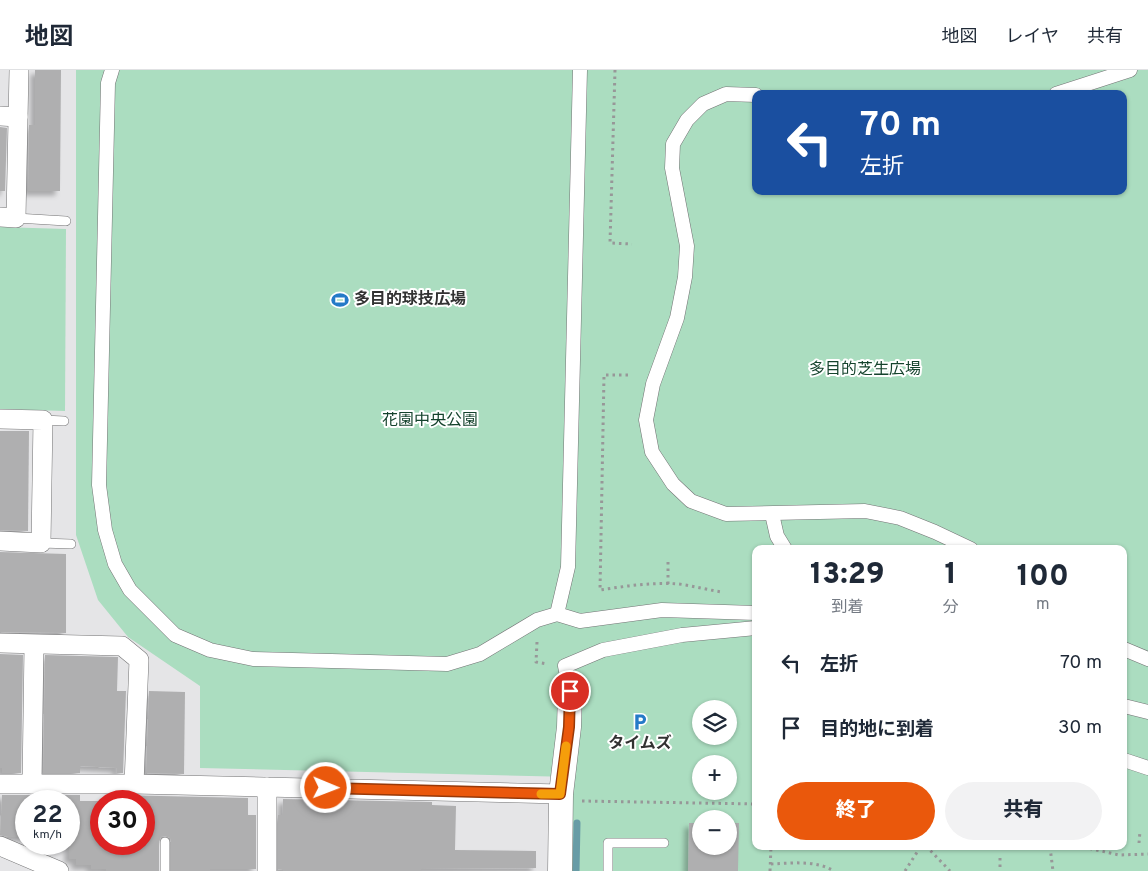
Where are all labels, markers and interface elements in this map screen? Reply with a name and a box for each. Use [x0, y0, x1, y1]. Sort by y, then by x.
text: 地図 [25, 23, 73, 53]
text: 地図 [942, 26, 978, 49]
text: レイヤ [1006, 26, 1059, 49]
text: 共有 [1087, 26, 1123, 49]
text: 70 m [860, 104, 941, 148]
icon: left [777, 110, 842, 175]
text: 左折 [860, 154, 904, 181]
sports icon: 多目的球技広場 [330, 290, 350, 310]
place label: 多目的球技広場 [354, 290, 466, 310]
park label: 多目的芝生広場 [809, 360, 921, 380]
park label: 花園中央公園 [382, 411, 478, 431]
text: 13:29 [810, 557, 885, 594]
text: 1 [945, 557, 957, 594]
text: 100 [1017, 559, 1069, 596]
text: m [1036, 595, 1050, 615]
text: 到着 [831, 598, 863, 618]
text: 分 [943, 598, 959, 618]
icon: left [777, 649, 805, 677]
text: 70 m [1060, 651, 1102, 675]
text: 左折 [820, 653, 858, 677]
pin [549, 670, 591, 712]
icon: arrive [556, 677, 584, 705]
map controls [692, 700, 737, 855]
button: layers [692, 700, 737, 745]
parking icon: タイムズ [630, 712, 650, 732]
icon: arrive [777, 714, 805, 742]
text: 30 m [1058, 716, 1102, 740]
text: 目的地に到着 [820, 718, 934, 742]
place label: タイムズ [608, 734, 672, 754]
button: + [692, 755, 737, 800]
position arrow [299, 761, 351, 813]
button: 終了 [777, 782, 935, 840]
button: 共有 [945, 782, 1102, 840]
speed limit sign: 30 [90, 790, 155, 855]
text: 22 [32, 800, 63, 832]
button: − [692, 810, 737, 855]
text: km/h [33, 827, 62, 843]

